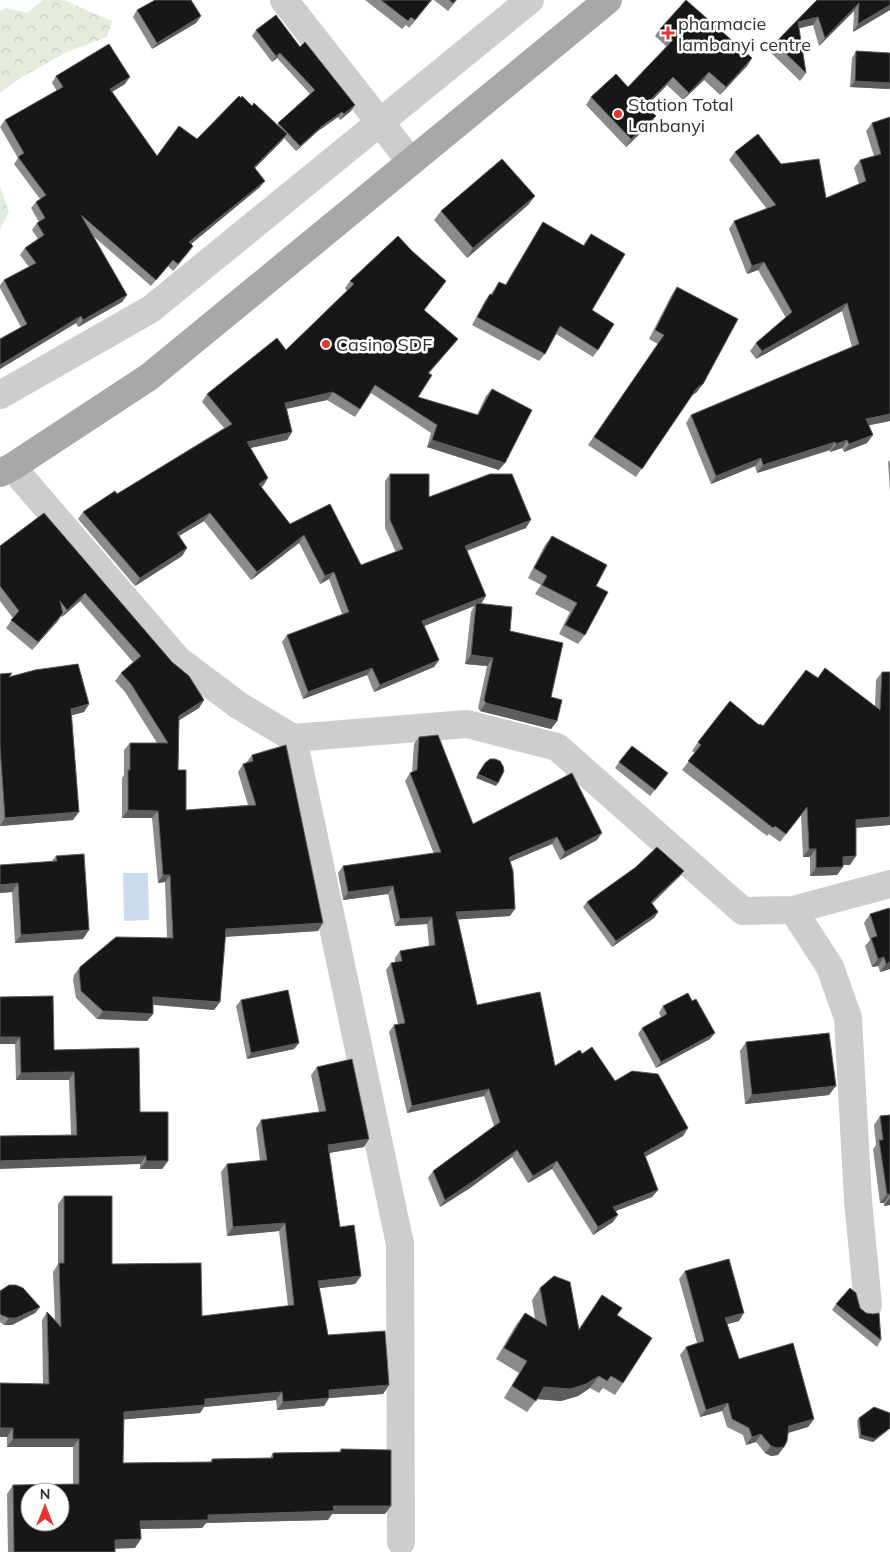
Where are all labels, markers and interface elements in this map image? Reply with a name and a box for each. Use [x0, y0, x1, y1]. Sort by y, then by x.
place label: pharmacie lambanyi centre [678, 12, 811, 56]
marker: pharmacie lambanyi centre [662, 27, 674, 39]
place label: Station Total Lanbanyi [628, 93, 733, 137]
marker: Station Total Lanbanyi [612, 108, 624, 120]
place label: Casino SDF [336, 333, 432, 356]
marker: Casino SDF [320, 338, 332, 350]
north arrow [20, 1482, 70, 1532]
text: N [40, 1485, 50, 1503]

